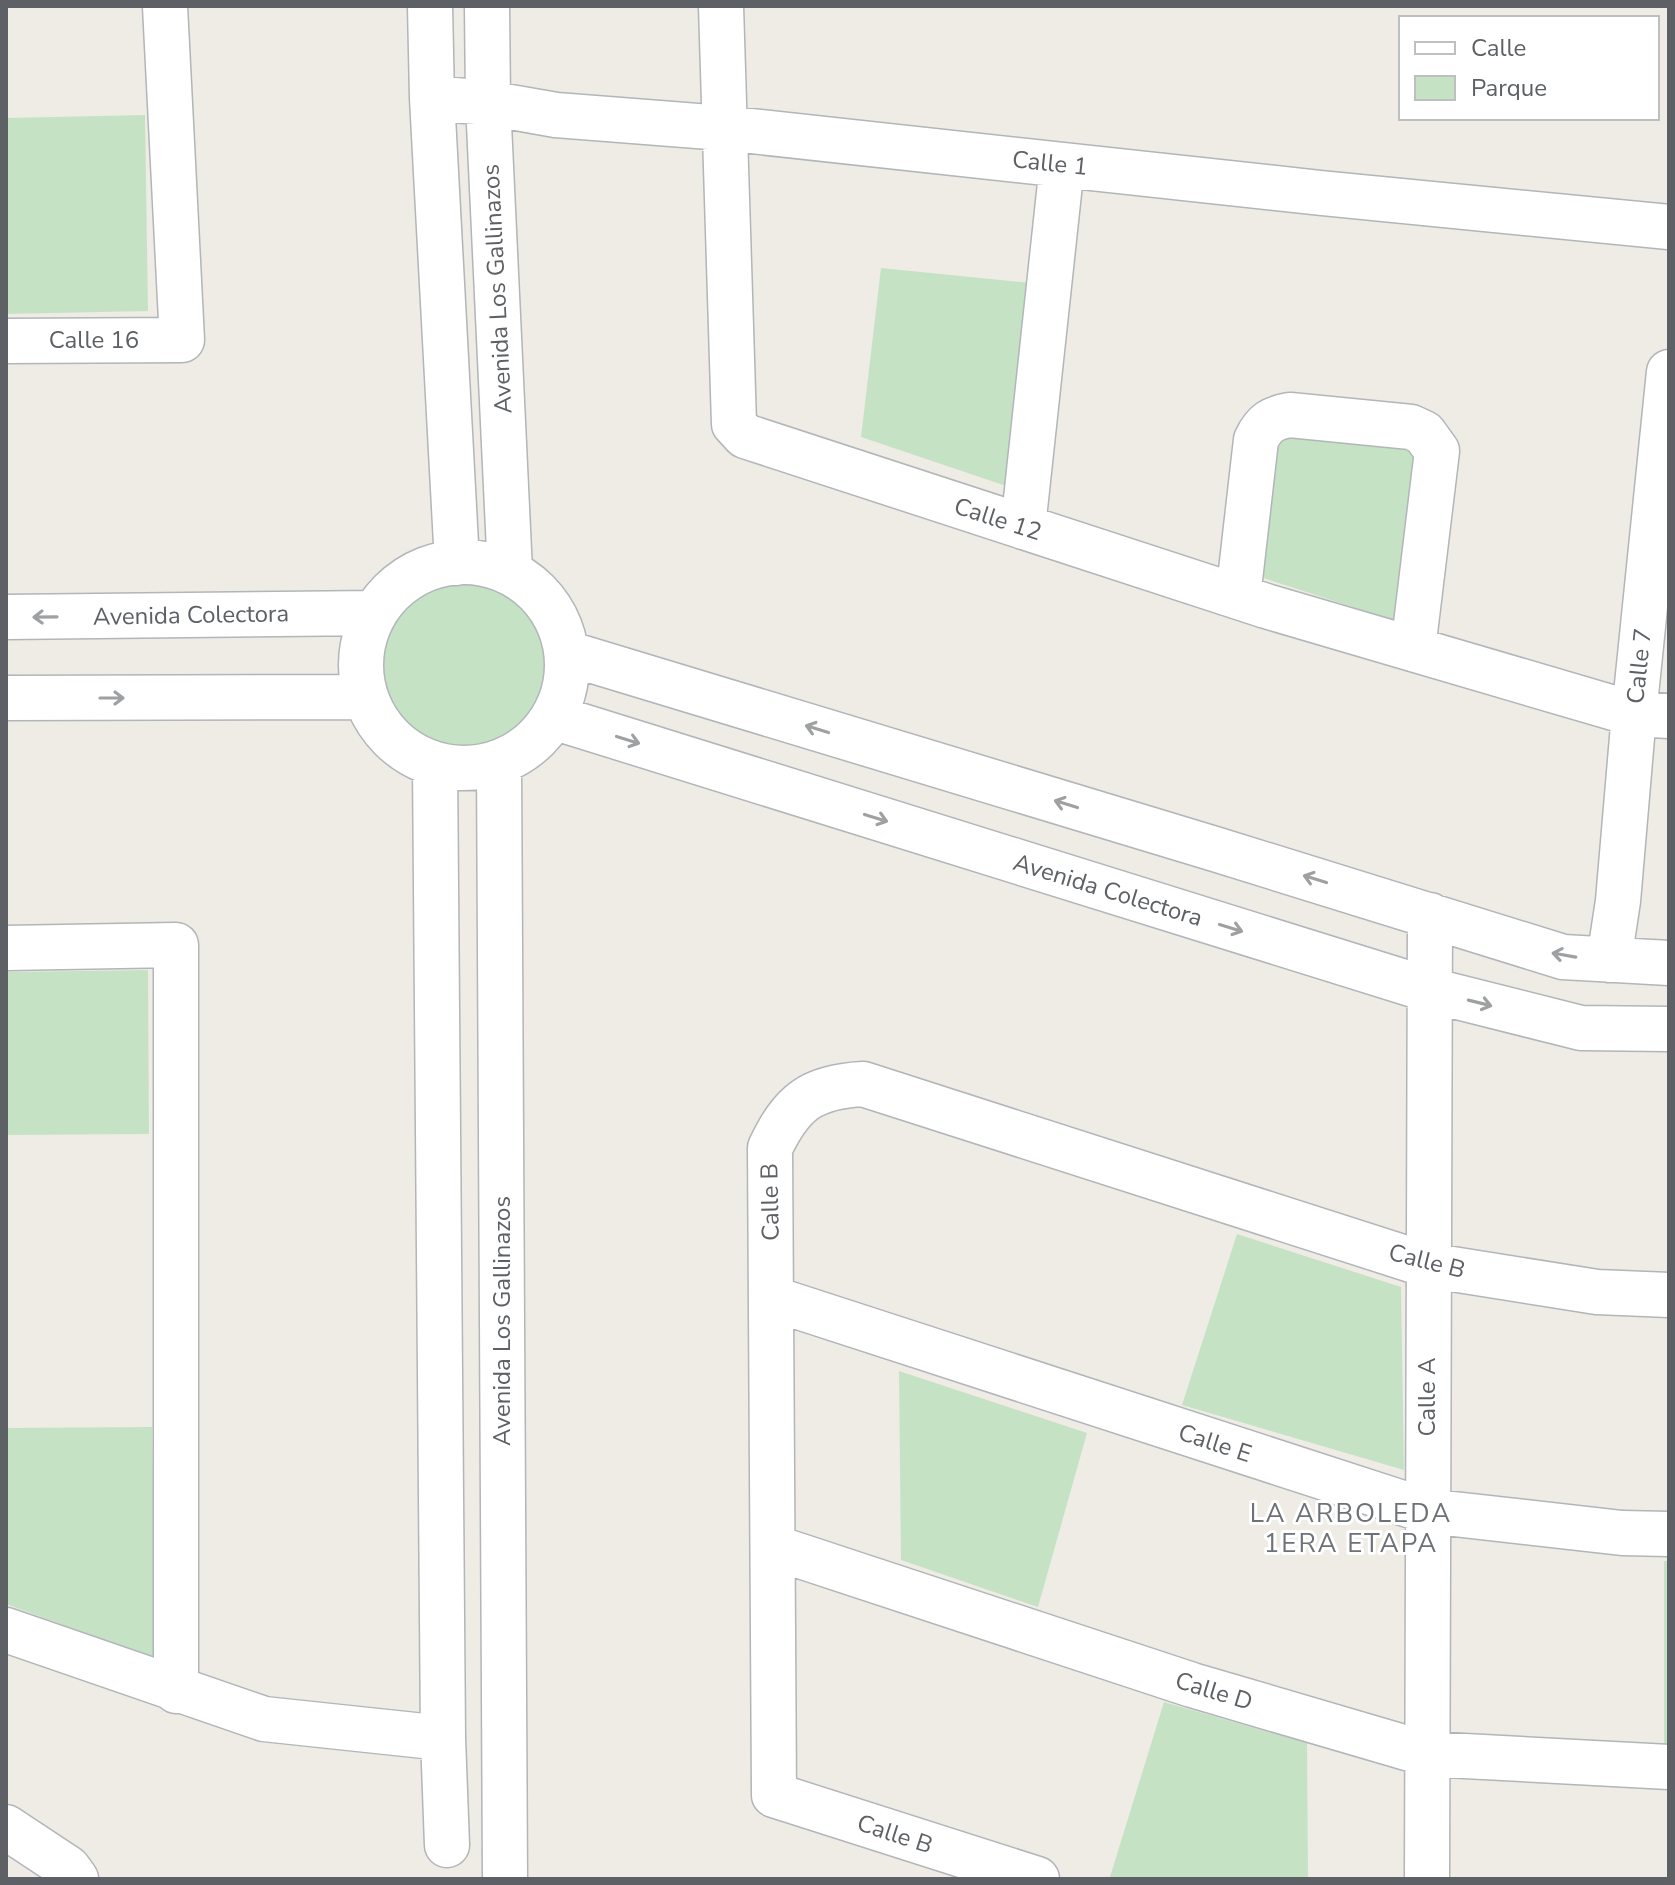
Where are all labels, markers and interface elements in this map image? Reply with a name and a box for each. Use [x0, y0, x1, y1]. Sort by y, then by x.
legend [1399, 16, 1659, 120]
text: Calle [1471, 32, 1526, 64]
text: Parque [1471, 72, 1547, 104]
street label: Calle 1 [1011, 143, 1089, 183]
street label: Avenida Los Gallinazos [474, 163, 520, 415]
street label: Calle 16 [49, 324, 139, 356]
street label: Calle 12 [950, 490, 1046, 548]
street label: Avenida Colectora [93, 597, 289, 633]
one-way arrow [32, 609, 59, 624]
street label: Calle 7 [1619, 627, 1659, 705]
one-way arrow [98, 690, 125, 706]
one-way arrow [805, 721, 831, 736]
one-way arrow [615, 734, 640, 749]
one-way arrow [1054, 795, 1079, 810]
one-way arrow [862, 811, 888, 826]
street label: Avenida Colectora [1009, 846, 1207, 934]
one-way arrow [1303, 871, 1328, 886]
one-way arrow [1218, 922, 1243, 936]
one-way arrow [1551, 947, 1577, 962]
one-way arrow [1467, 996, 1493, 1011]
street label: Calle B [753, 1163, 787, 1241]
street label: Avenida Los Gallinazos [486, 1196, 518, 1446]
street label: Calle B [1385, 1236, 1469, 1286]
street label: Calle A [1411, 1357, 1443, 1437]
street label: Calle E [1174, 1416, 1256, 1470]
district label: LA ARBOLEDA 1ERA ETAPA [1250, 1496, 1452, 1561]
street label: Calle D [1171, 1664, 1257, 1718]
street label: Calle B [853, 1807, 937, 1861]

